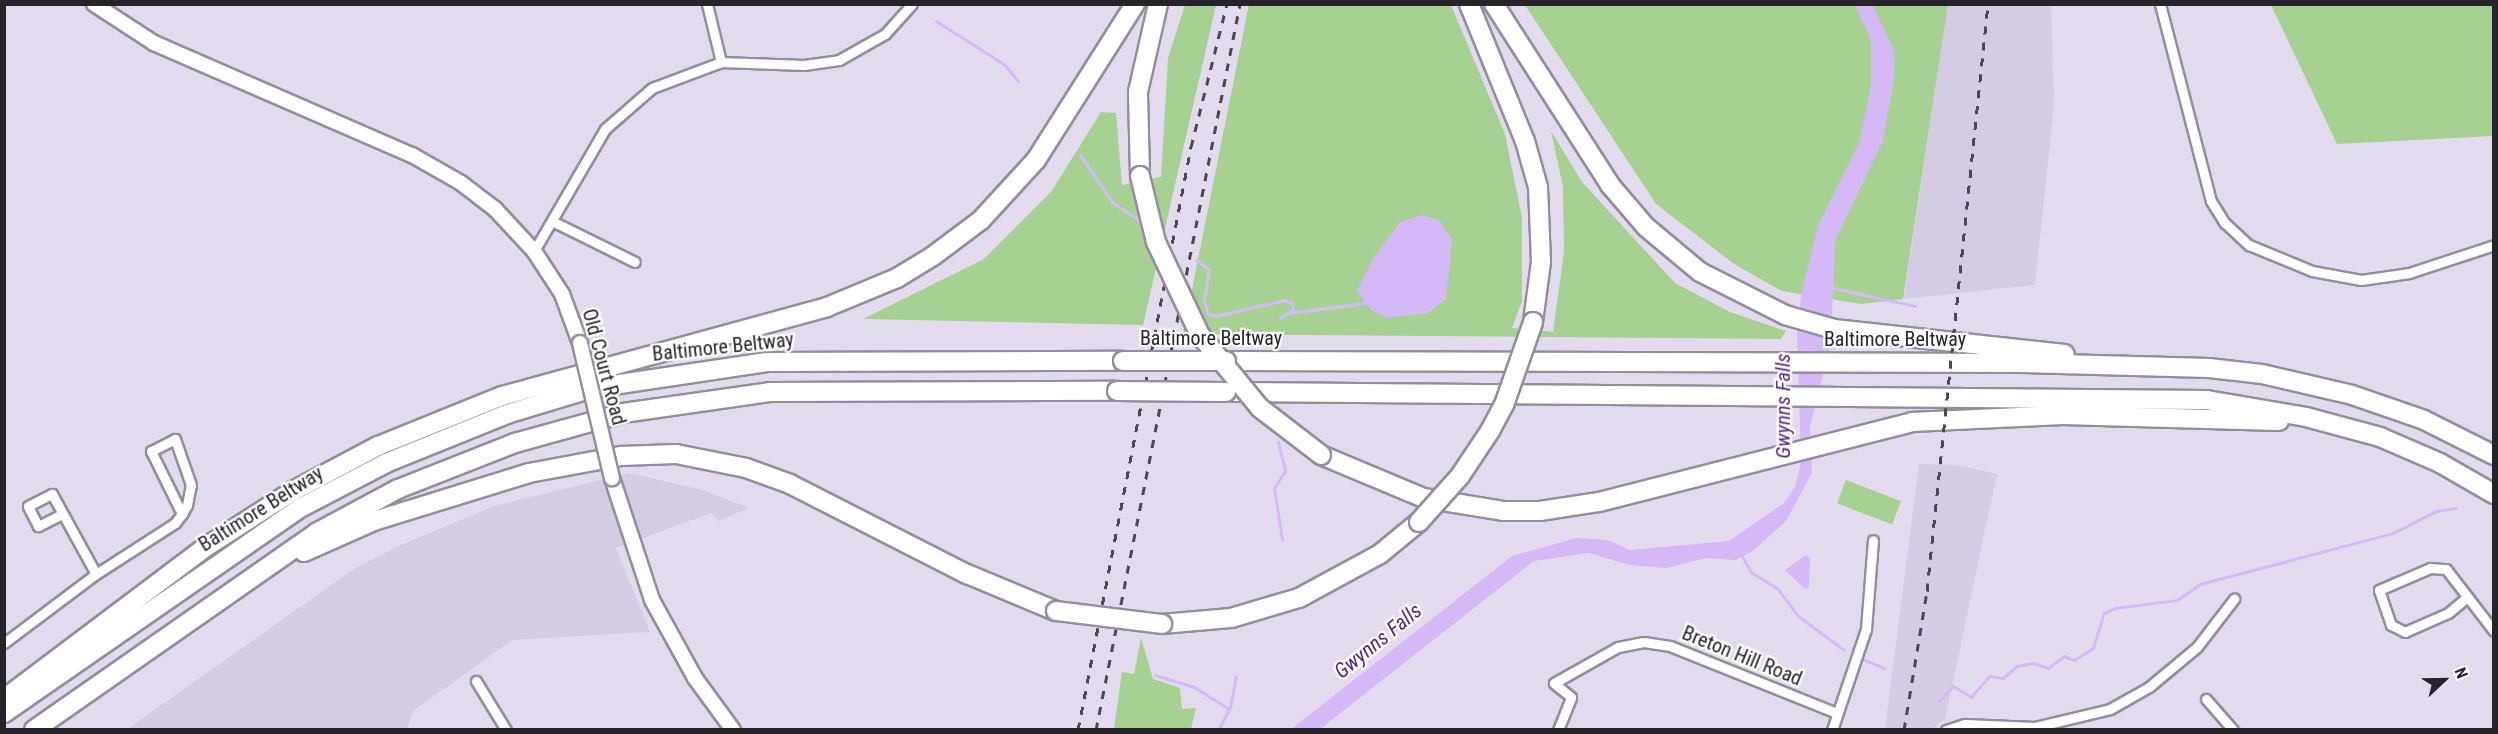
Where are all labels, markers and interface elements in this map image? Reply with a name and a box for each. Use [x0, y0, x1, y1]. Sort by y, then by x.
street label: Old Court Road [577, 306, 631, 428]
street label: Baltimore Beltway [1140, 326, 1282, 350]
street label: Baltimore Beltway [1824, 327, 1966, 351]
street label: Baltimore Beltway [651, 328, 795, 366]
water label: Gwynns Falls [1770, 353, 1796, 459]
street label: Baltimore Beltway [194, 461, 328, 557]
water label: Gwynns Falls [1329, 598, 1427, 684]
street label: Breton Hill Road [1679, 621, 1805, 691]
north arrow [2414, 650, 2474, 710]
text: N [2451, 665, 2472, 681]

